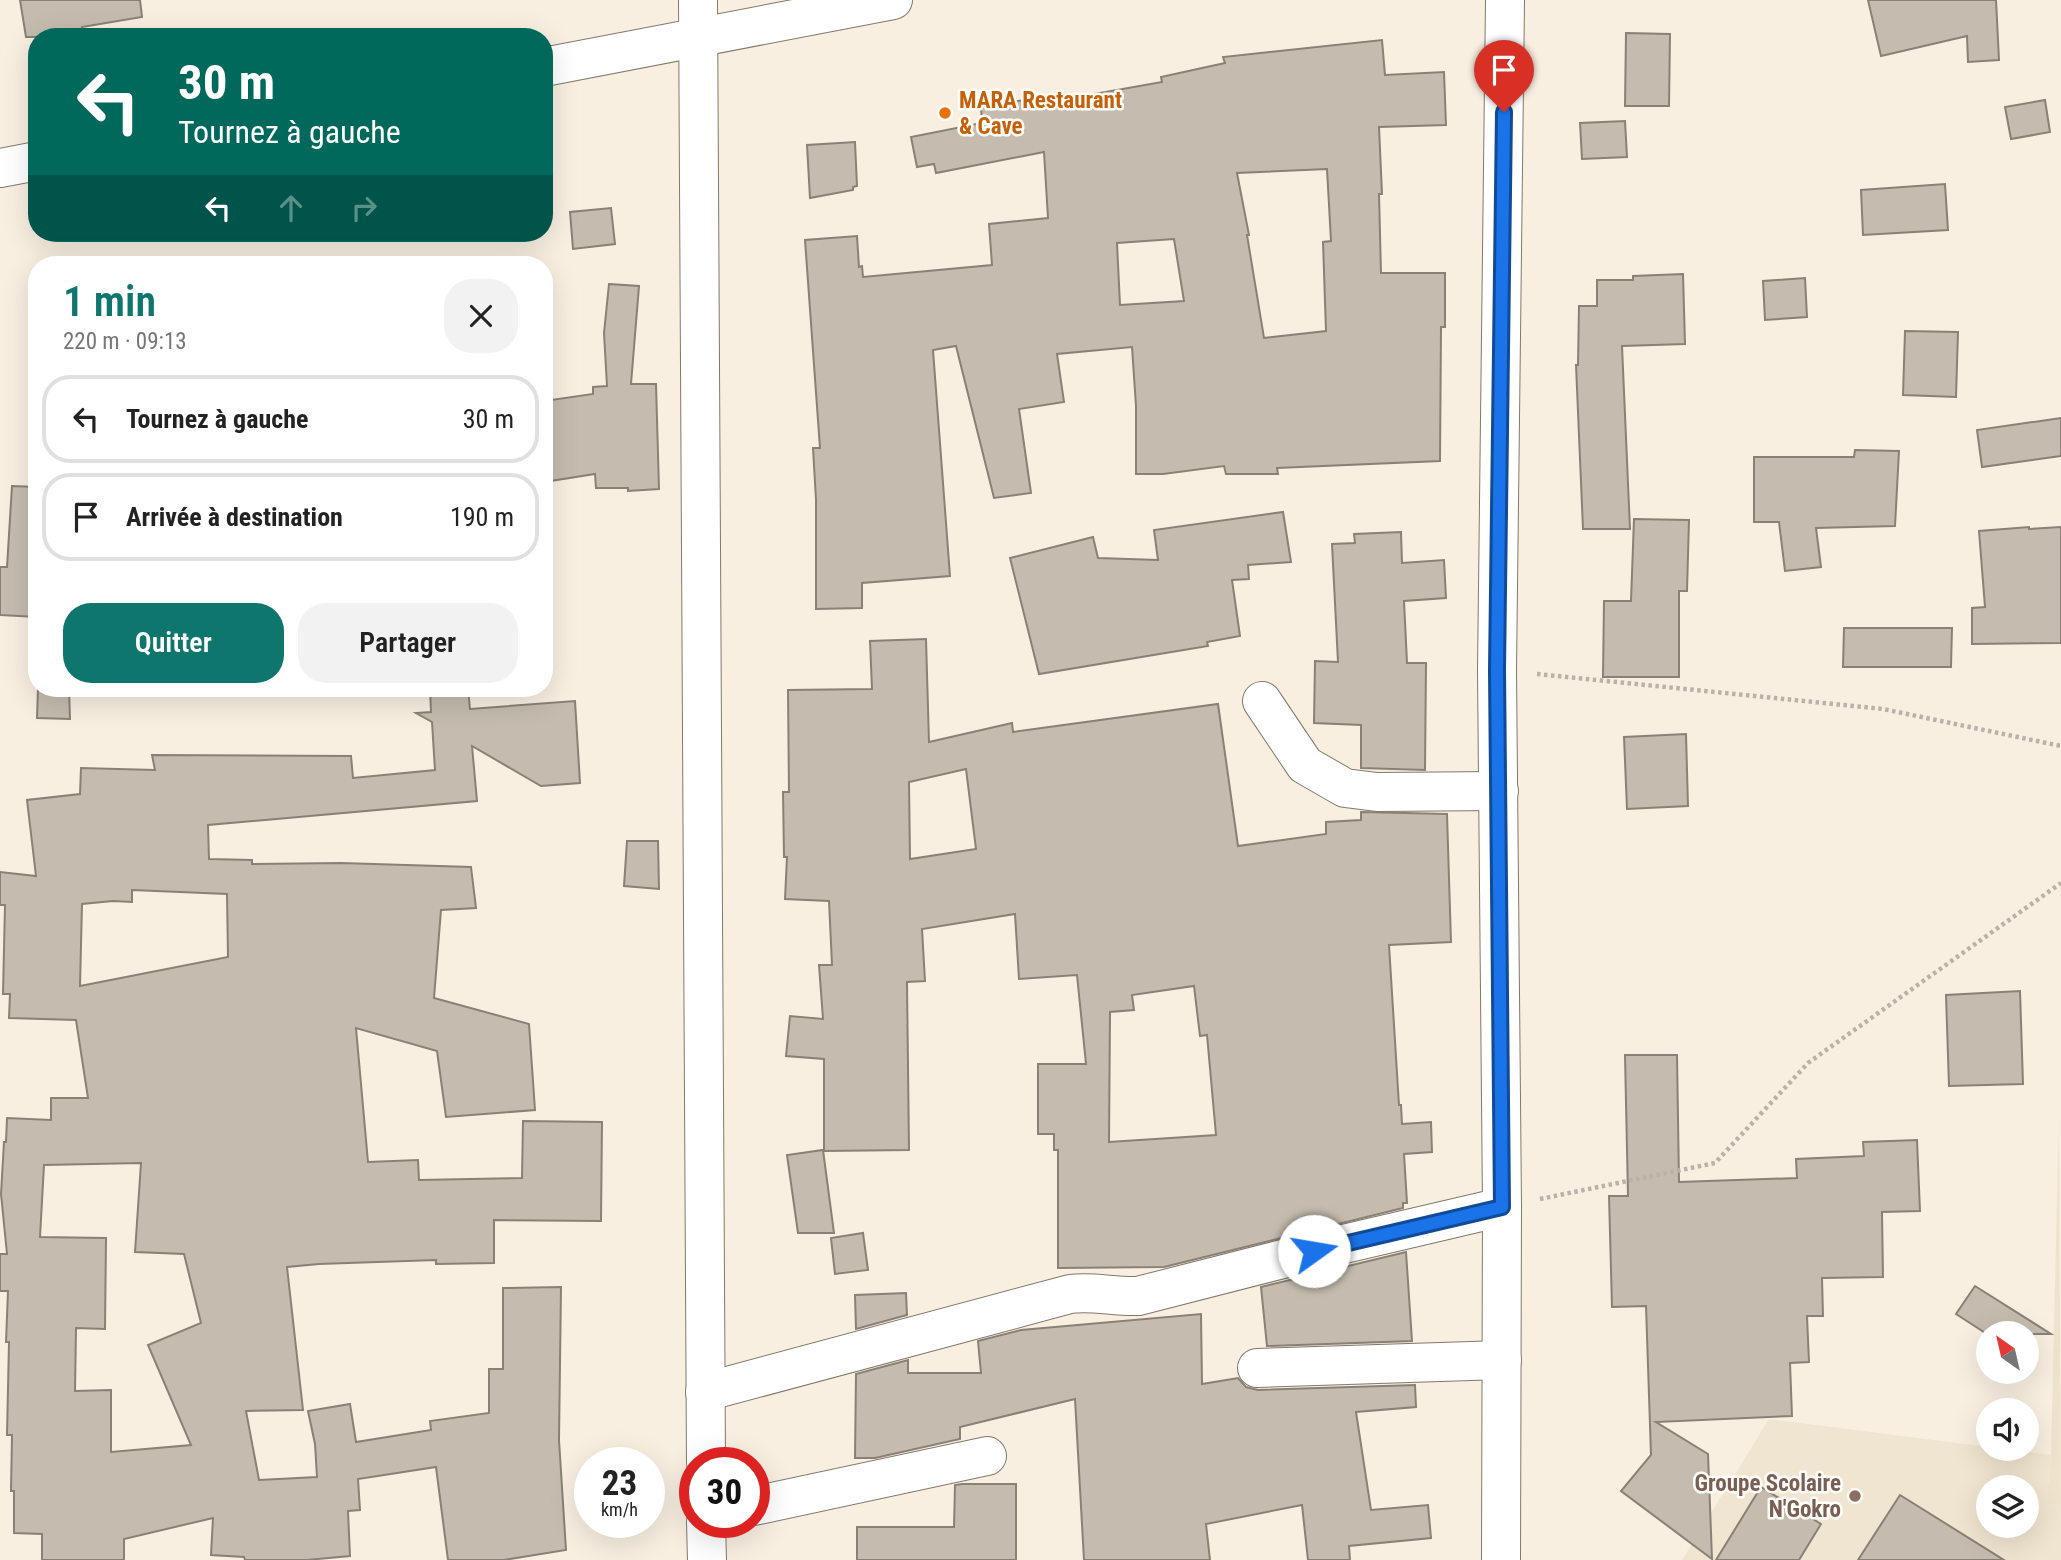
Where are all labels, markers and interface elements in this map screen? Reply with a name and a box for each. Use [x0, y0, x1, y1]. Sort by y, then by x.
pin [1474, 40, 1534, 112]
icon: arrive [1485, 51, 1523, 89]
text: 30 m [178, 54, 275, 111]
icon: left [63, 56, 154, 147]
place label: MARA Restaurant & Cave [959, 87, 1122, 140]
marker: MARA Restaurant & Cave [937, 105, 953, 121]
text: Tournez à gauche [178, 113, 401, 151]
icon: left [199, 189, 237, 227]
icon: ahead [272, 189, 310, 227]
icon: right [345, 189, 383, 227]
text: 1 min [63, 277, 156, 326]
button: close [444, 279, 518, 353]
text: 220 m · 09:13 [63, 328, 187, 355]
icon: left [67, 400, 105, 438]
text: Tournez à gauche [126, 404, 308, 434]
text: 30 m [463, 404, 514, 434]
icon: arrive [67, 498, 105, 536]
text: Arrivée à destination [126, 502, 343, 532]
text: 190 m [450, 502, 514, 532]
button: Quitter [63, 603, 284, 683]
button: Partager [298, 603, 518, 683]
position arrow [1277, 1214, 1351, 1288]
north arrow [1976, 1321, 2039, 1384]
map controls [1976, 1321, 2039, 1538]
button: sound [1976, 1398, 2039, 1461]
speed limit sign: 30 [679, 1447, 770, 1538]
text: 23 [602, 1463, 637, 1504]
place label: Groupe Scolaire N'Gokro [1695, 1470, 1841, 1523]
button: layers [1976, 1475, 2039, 1538]
marker: Groupe Scolaire N'Gokro [1847, 1488, 1863, 1504]
text: km/h [601, 1499, 638, 1520]

